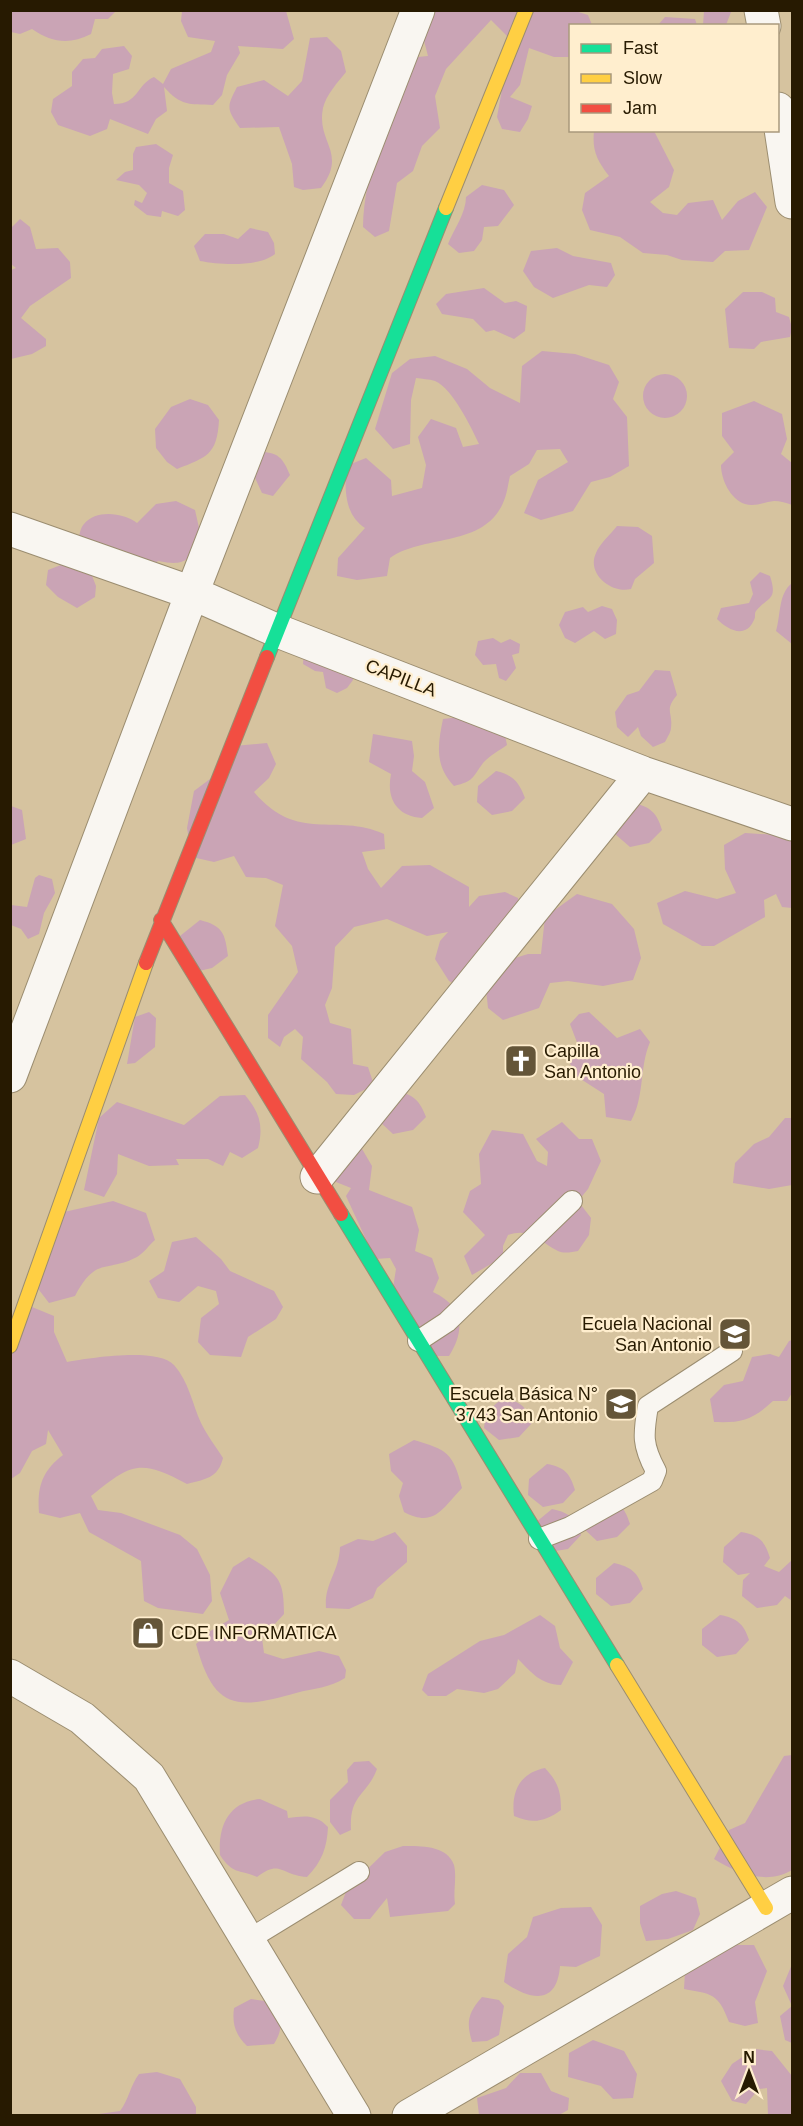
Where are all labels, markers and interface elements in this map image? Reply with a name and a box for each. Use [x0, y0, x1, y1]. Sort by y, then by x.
legend [569, 24, 779, 132]
text: Fast [623, 38, 658, 58]
text: Slow [623, 68, 663, 88]
text: Jam [623, 98, 657, 118]
street label: CAPILLA [363, 655, 439, 701]
place label: Capilla San Antonio [544, 1041, 641, 1082]
church icon: Capilla San Antonio [503, 1043, 539, 1079]
place label: Ecuela Nacional San Antonio [582, 1314, 712, 1355]
school or university icon: Ecuela Nacional San Antonio [717, 1316, 753, 1352]
place label: Escuela Básica N° 3743 San Antonio [450, 1384, 598, 1425]
school or university icon: Escuela Básica N° 3743 San Antonio [603, 1386, 639, 1422]
shop icon: CDE INFORMATICA [130, 1615, 166, 1651]
place label: CDE INFORMATICA [171, 1623, 337, 1643]
north arrow [719, 2042, 779, 2102]
text: N [743, 2049, 755, 2066]

